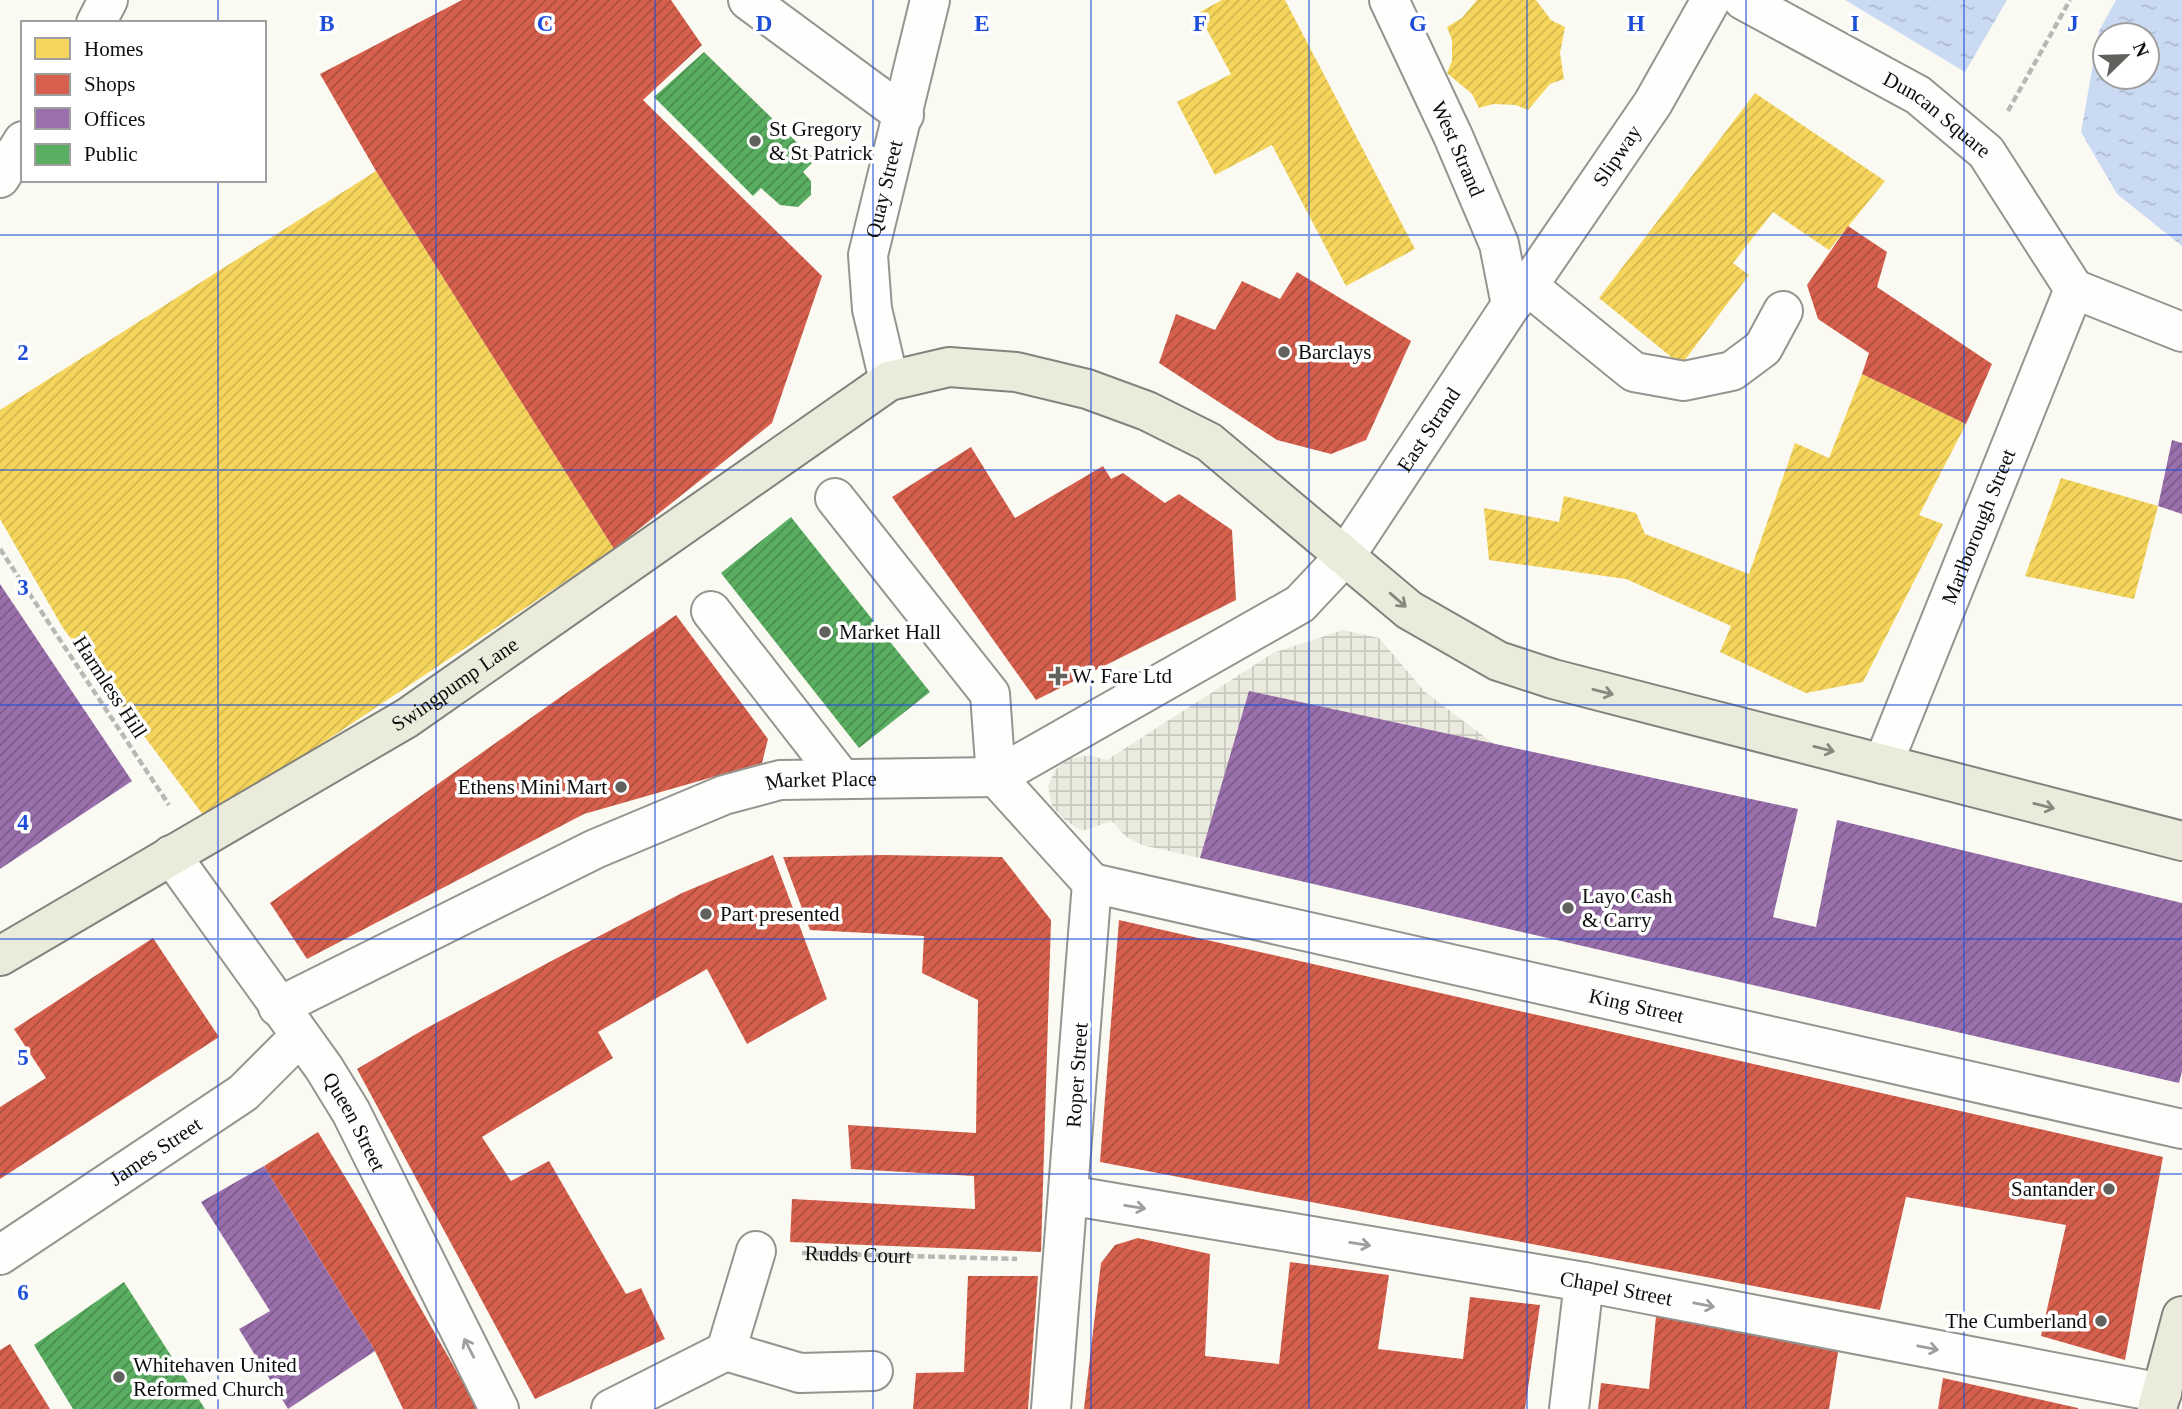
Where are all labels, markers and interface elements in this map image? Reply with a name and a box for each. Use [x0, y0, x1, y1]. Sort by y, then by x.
text: B [319, 11, 335, 36]
text: C [537, 11, 553, 36]
text: D [756, 11, 772, 36]
text: E [974, 11, 990, 36]
text: F [1193, 11, 1207, 36]
text: G [1409, 11, 1427, 36]
text: H [1627, 11, 1645, 36]
text: I [1851, 11, 1860, 36]
text: J [2067, 11, 2079, 36]
legend [21, 21, 266, 182]
north arrow [2091, 21, 2161, 91]
text: Homes [84, 37, 144, 61]
text: N [2129, 39, 2154, 60]
street label: Duncan Square [1879, 67, 1996, 163]
text: Shops [84, 72, 135, 96]
street label: West Strand [1426, 97, 1490, 201]
text: Offices [84, 107, 145, 131]
place label: St Gregory & St Patrick [769, 117, 873, 165]
street label: Slipway [1588, 120, 1647, 191]
marker: St Gregory & St Patrick [747, 133, 763, 149]
street label: Quay Street [861, 138, 908, 240]
text: Public [84, 142, 138, 166]
text: 2 [17, 340, 29, 365]
place label: Barclays [1298, 340, 1371, 364]
marker: Barclays [1276, 344, 1292, 360]
street label: East Strand [1392, 383, 1465, 477]
street label: Marlborough Street [1937, 445, 2021, 608]
text: 3 [17, 575, 29, 600]
one-way arrow [1388, 592, 1406, 608]
place label: Market Hall [839, 620, 941, 644]
marker: Market Hall [817, 624, 833, 640]
street label: Harmless Hill [68, 631, 152, 743]
street label: Swingpump Lane [387, 632, 523, 736]
place label: W. Fare Ltd [1072, 664, 1173, 688]
marker: W. Fare Ltd [1050, 668, 1066, 684]
one-way arrow [1591, 686, 1614, 699]
one-way arrow [1812, 743, 1834, 756]
street label: Market Place [763, 767, 877, 795]
place label: Ethens Mini Mart [458, 775, 607, 799]
marker: Ethens Mini Mart [613, 779, 629, 795]
one-way arrow [2032, 800, 2055, 813]
text: 4 [17, 810, 29, 835]
place label: Layo Cash & Carry [1582, 884, 1673, 932]
marker: Layo Cash & Carry [1560, 900, 1576, 916]
place label: Part presented [720, 902, 840, 926]
marker: Part presented [698, 906, 714, 922]
street label: King Street [1587, 984, 1686, 1028]
street label: Roper Street [1061, 1021, 1093, 1128]
text: 5 [17, 1045, 29, 1070]
street label: Queen Street [318, 1068, 391, 1175]
street label: James Street [105, 1112, 206, 1191]
place label: Santander [2011, 1177, 2095, 1201]
marker: Santander [2101, 1181, 2117, 1197]
one-way arrow [1123, 1201, 1146, 1214]
one-way arrow [1348, 1238, 1371, 1251]
street label: Rudds Court [804, 1241, 912, 1268]
street label: Chapel Street [1558, 1266, 1674, 1311]
text: 6 [17, 1280, 29, 1305]
one-way arrow [1692, 1299, 1715, 1312]
place label: The Cumberland [1945, 1309, 2087, 1333]
marker: The Cumberland [2093, 1313, 2109, 1329]
one-way arrow [461, 1338, 475, 1359]
one-way arrow [1916, 1342, 1939, 1355]
place label: Whitehaven United Reformed Church [133, 1353, 297, 1401]
marker: Whitehaven United Reformed Church [111, 1369, 127, 1385]

